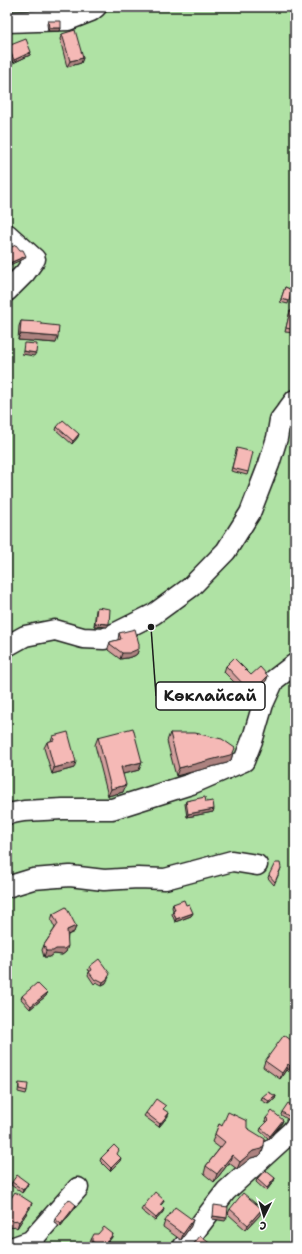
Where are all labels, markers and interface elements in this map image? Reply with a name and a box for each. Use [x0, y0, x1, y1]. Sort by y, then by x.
callout: Көклайсай [156, 682, 265, 710]
text: Көклайсай [164, 685, 257, 706]
north arrow [244, 1196, 284, 1236]
text: С [259, 1218, 267, 1233]

